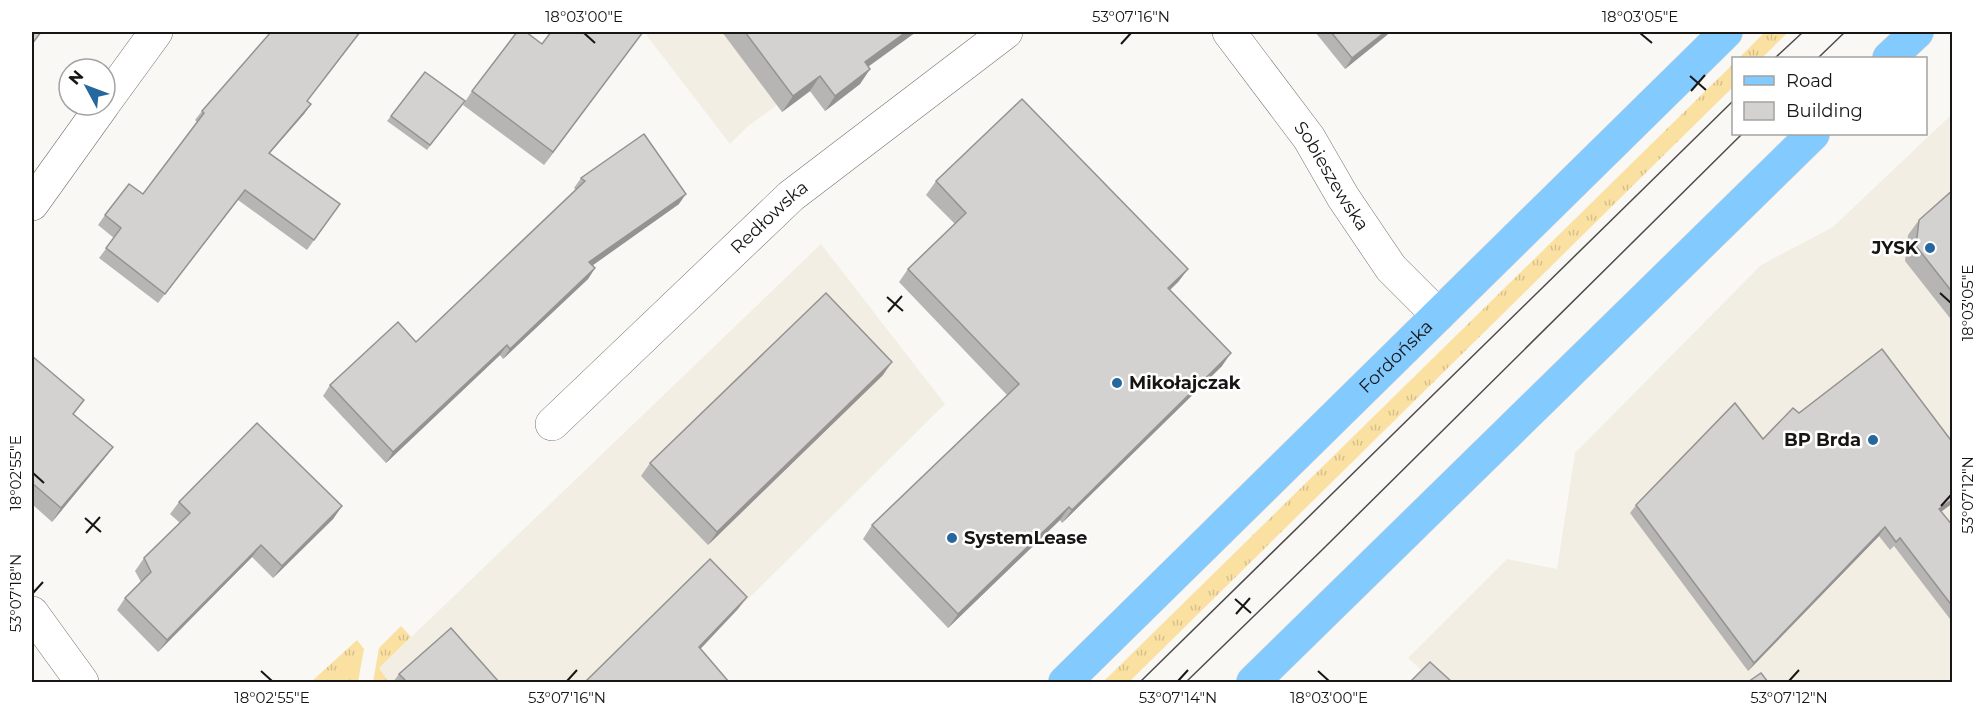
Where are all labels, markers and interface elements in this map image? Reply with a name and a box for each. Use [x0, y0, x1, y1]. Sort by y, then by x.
text: 18°03'00"E [545, 7, 623, 26]
text: 53°07'16"N [1092, 7, 1170, 26]
text: 18°03'05"E [1602, 7, 1678, 26]
north arrow [57, 57, 117, 117]
legend [1732, 57, 1927, 135]
text: N [65, 66, 87, 89]
text: Road [1786, 70, 1833, 92]
text: Building [1786, 100, 1863, 122]
street label: Sobieszewska [1289, 117, 1374, 235]
street label: Redłowska [726, 176, 812, 259]
place label: JYSK [1871, 237, 1919, 259]
marker: JYSK [1923, 241, 1937, 255]
text: 18°03'05"E [1958, 265, 1977, 341]
street label: Fordońska [1354, 315, 1437, 398]
place label: Mikołajczak [1129, 372, 1241, 394]
marker: Mikołajczak [1110, 376, 1124, 390]
place label: BP Brda [1784, 429, 1861, 451]
marker: BP Brda [1866, 433, 1880, 447]
text: 18°02'55"E [6, 435, 25, 511]
text: 53°07'12"N [1958, 456, 1977, 534]
place label: SystemLease [964, 527, 1087, 549]
marker: SystemLease [945, 531, 959, 545]
text: 53°07'18"N [6, 554, 25, 632]
text: 18°02'55"E [234, 688, 310, 707]
text: 53°07'16"N [528, 688, 606, 707]
text: 53°07'14"N [1139, 688, 1217, 707]
text: 18°03'00"E [1290, 688, 1368, 707]
text: 53°07'12"N [1750, 688, 1828, 707]

